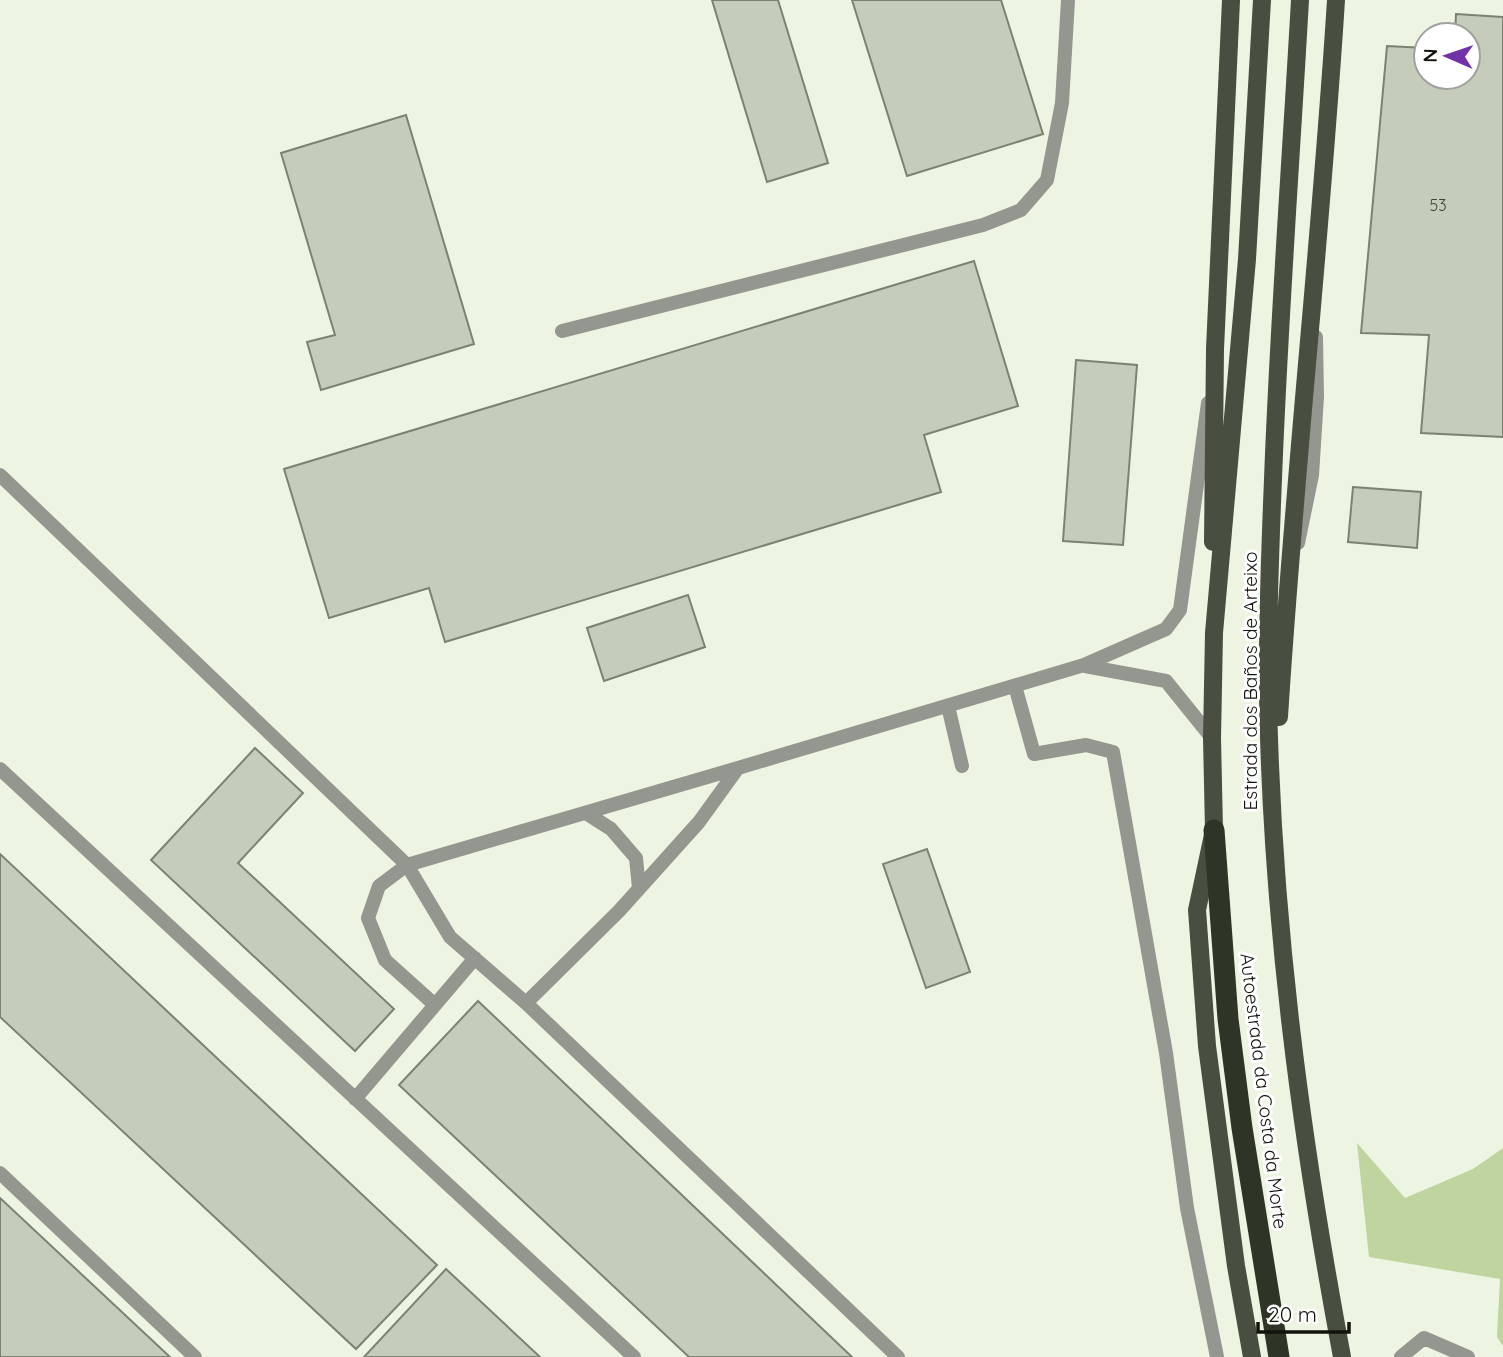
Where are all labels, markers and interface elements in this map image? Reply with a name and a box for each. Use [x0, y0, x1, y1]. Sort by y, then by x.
north arrow [1412, 21, 1482, 91]
text: N [1418, 48, 1442, 63]
house number: 53 [1429, 195, 1447, 215]
street label: Estrada dos Baños de Arteixo [1238, 551, 1262, 811]
street label: Autoestrada da Costa da Morte [1235, 952, 1293, 1230]
scale bar [1258, 1290, 1349, 1334]
text: 20 m [1268, 1301, 1317, 1327]

